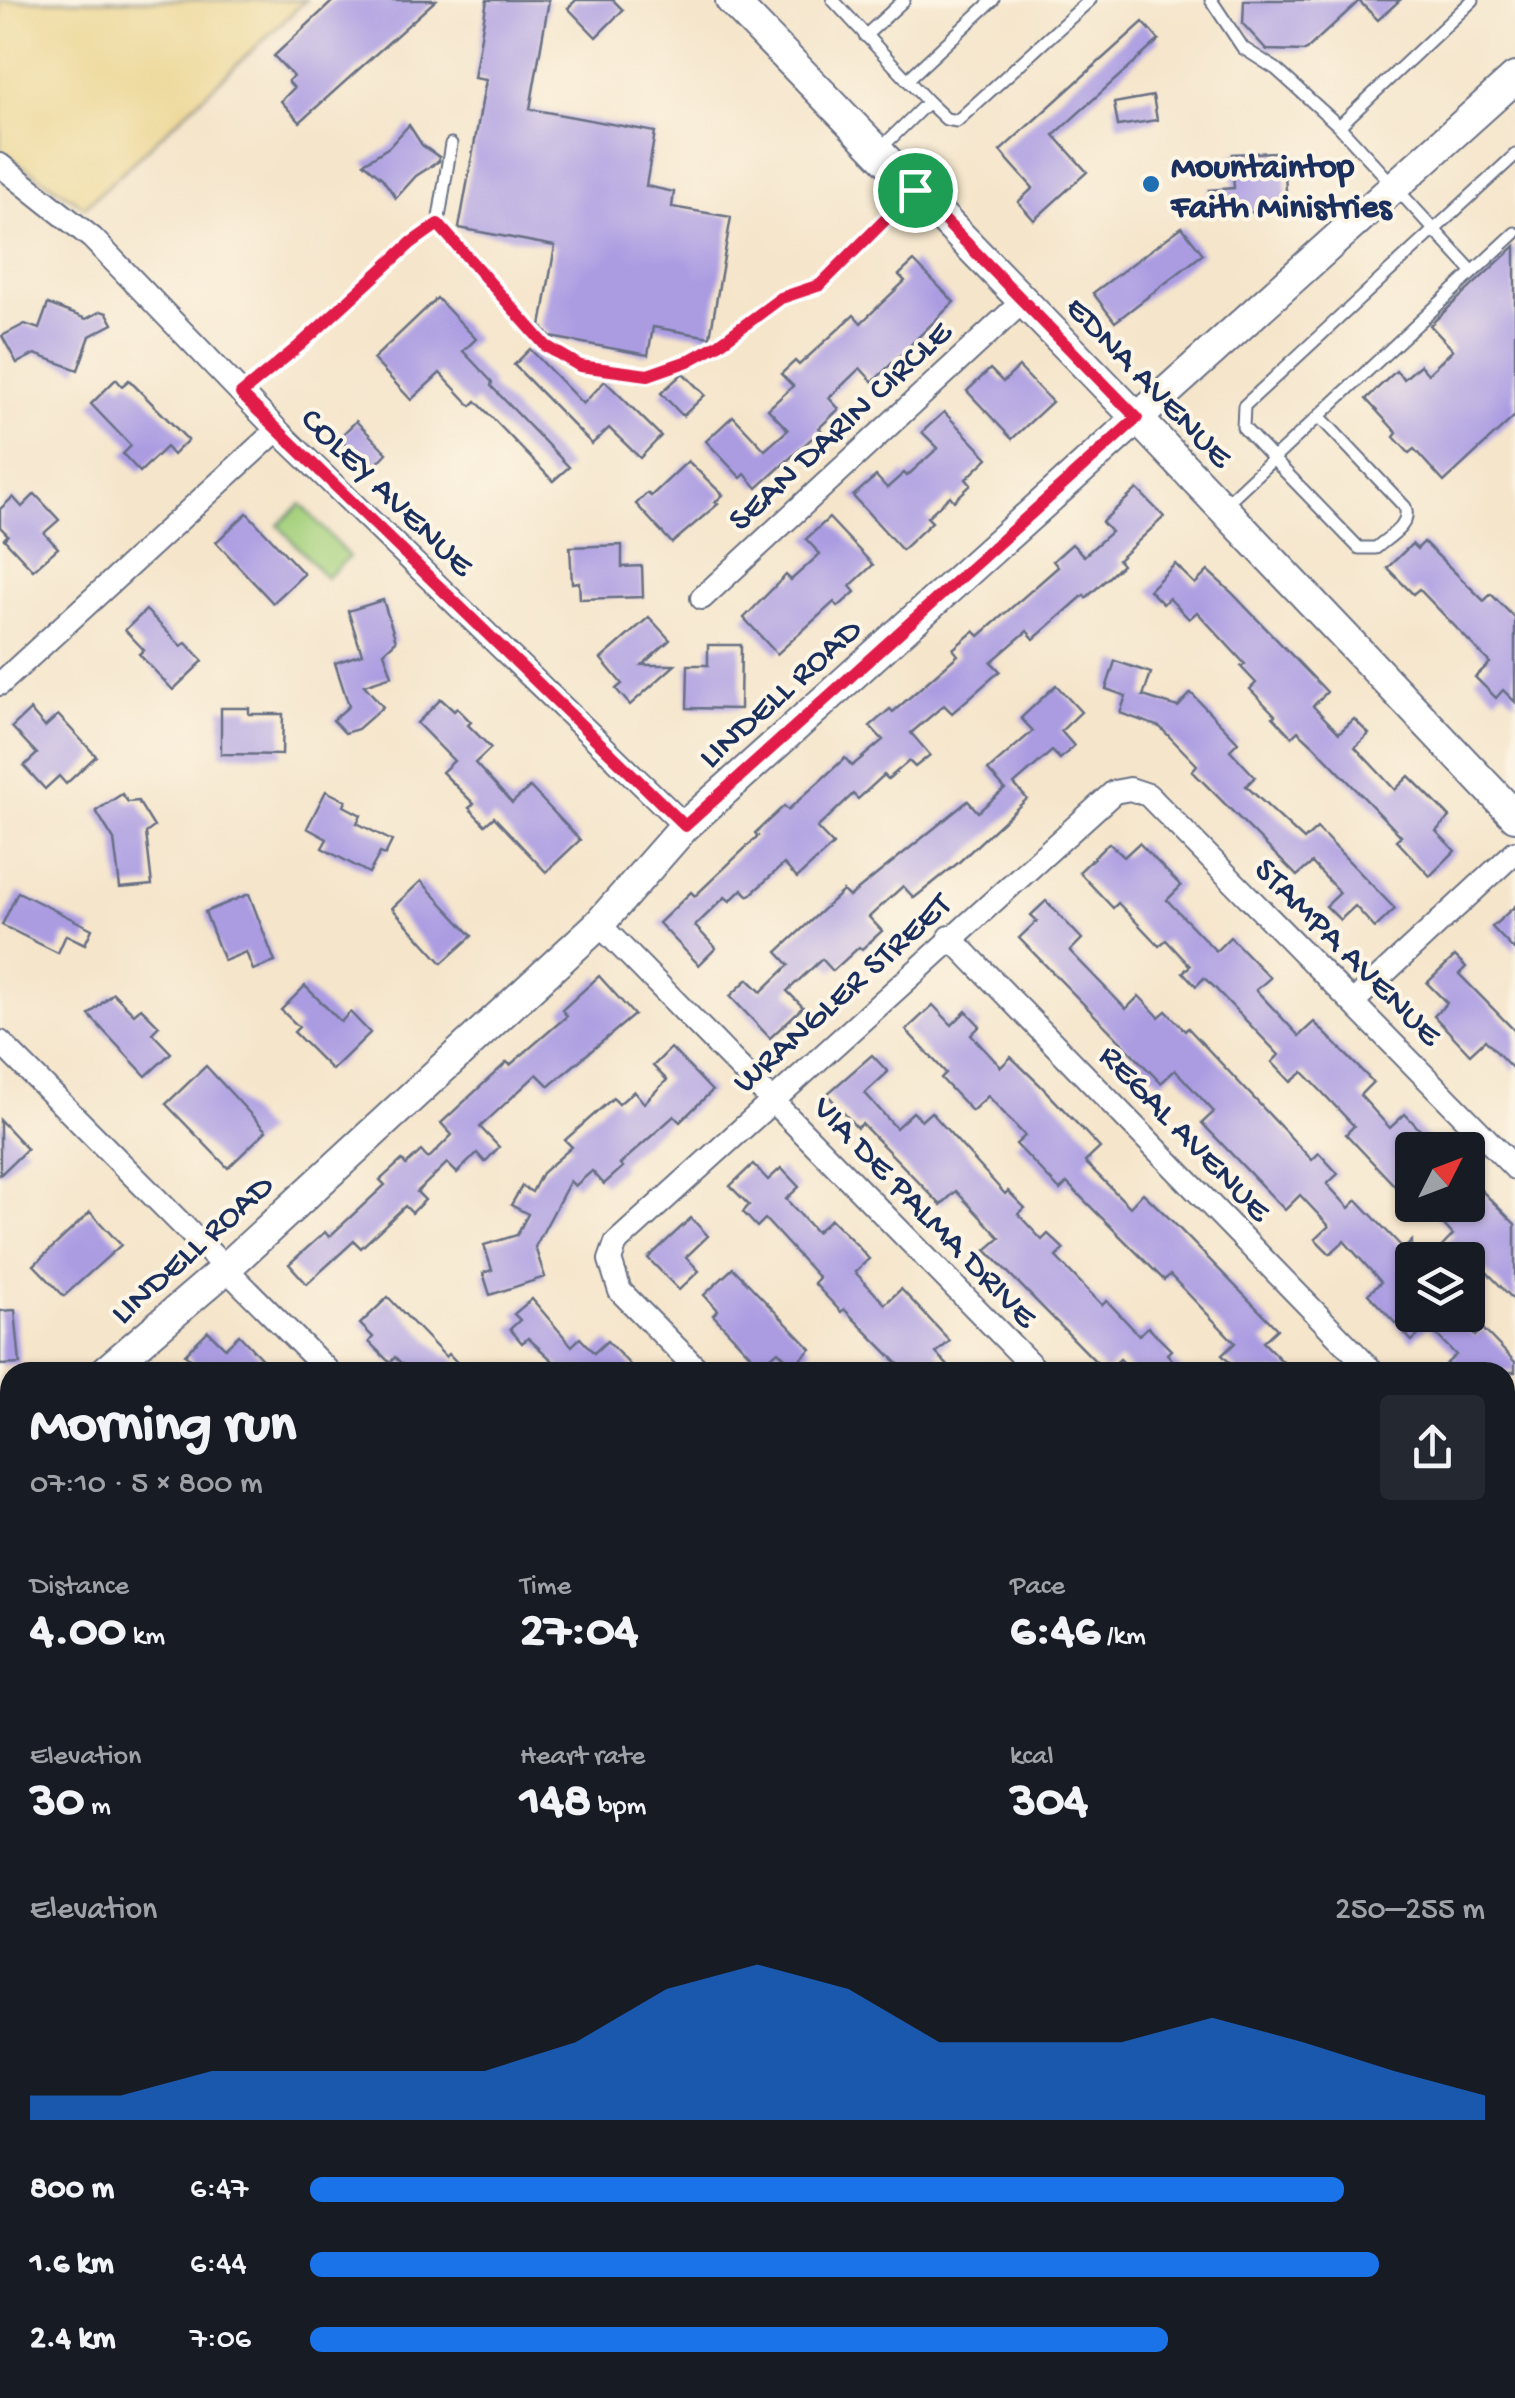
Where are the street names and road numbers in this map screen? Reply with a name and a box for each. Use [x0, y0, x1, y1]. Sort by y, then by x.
street label: EDNA AVENUE [1055, 289, 1240, 479]
street label: SEAN DARIN CIRCLE [722, 313, 963, 542]
street label: COLEY AVENUE [290, 401, 482, 588]
street label: LINDELL ROAD [692, 611, 872, 779]
street label: STAMPA AVENUE [1243, 851, 1450, 1057]
street label: WRANGLER STREET [726, 885, 963, 1104]
street label: REGAL AVENUE [1088, 1038, 1279, 1233]
street label: VIA DE PALMA DRIVE [801, 1089, 1045, 1339]
street label: LINDELL ROAD [104, 1167, 284, 1335]

